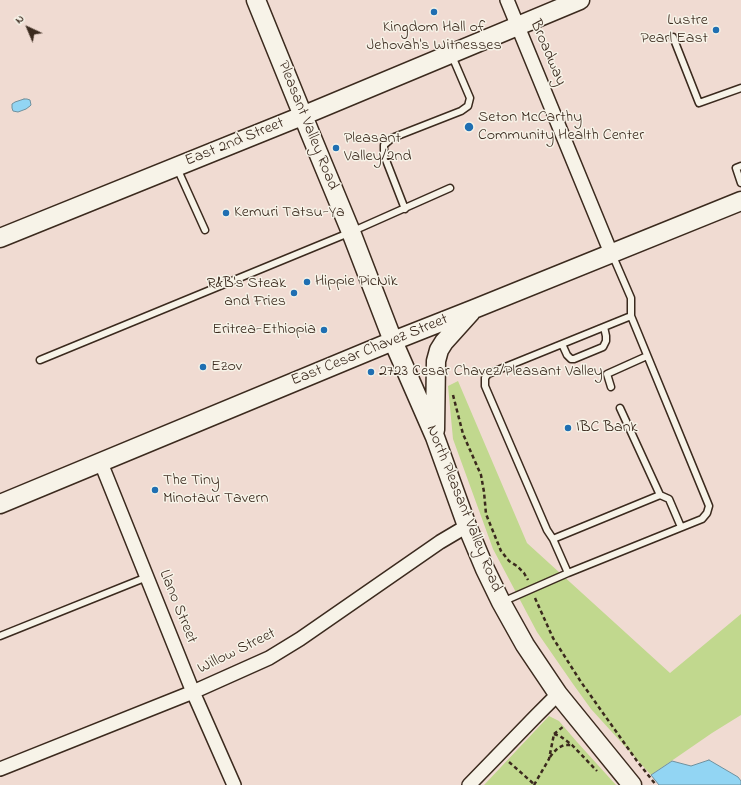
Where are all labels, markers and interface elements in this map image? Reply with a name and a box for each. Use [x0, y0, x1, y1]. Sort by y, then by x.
marker: Kingdom Hall of Jehovah's Witnesses [429, 7, 439, 17]
north arrow [8, 8, 48, 48]
text: N [11, 11, 28, 28]
place label: Lustre Pearl East [640, 11, 708, 49]
street label: Broadway [525, 17, 569, 89]
place label: Kingdom Hall of Jehovah's Witnesses [366, 18, 502, 56]
marker: Lustre Pearl East [711, 25, 721, 35]
street label: Pleasant Valley Road [272, 59, 342, 193]
place label: Seton McCarthy Community Health Center [478, 108, 644, 146]
street label: East 2nd Street [183, 114, 287, 172]
marker: Seton McCarthy Community Health Center [463, 121, 475, 133]
place label: Pleasant Valley/2nd [344, 129, 411, 167]
marker: Pleasant Valley/2nd [331, 143, 341, 153]
place label: Kemuri Tatsu-Ya [234, 203, 345, 223]
marker: Kemuri Tatsu-Ya [221, 208, 231, 218]
place label: Hippie PicNik [315, 272, 398, 292]
place label: R&B's Steak and Fries [207, 274, 286, 312]
marker: Hippie PicNik [302, 277, 312, 287]
marker: R&B's Steak and Fries [289, 288, 299, 298]
street label: East Cesar Chavez Street [289, 311, 451, 391]
place label: Eritrea-Ethiopia [212, 320, 316, 340]
marker: Eritrea-Ethiopia [319, 325, 329, 335]
place label: Ezov [211, 357, 242, 377]
marker: Ezov [198, 362, 208, 372]
place label: 2723 Cesar Chavez/Pleasant Valley [379, 362, 603, 382]
marker: 2723 Cesar Chavez/Pleasant Valley [366, 367, 376, 377]
place label: IBC Bank [576, 418, 638, 438]
street label: North Pleasant Valley Road [421, 423, 505, 595]
marker: IBC Bank [563, 423, 573, 433]
place label: The Tiny Minotaur Tavern [163, 471, 268, 509]
marker: The Tiny Minotaur Tavern [150, 485, 160, 495]
street label: Llano Street [154, 567, 200, 647]
street label: Willow Street [195, 625, 279, 679]

